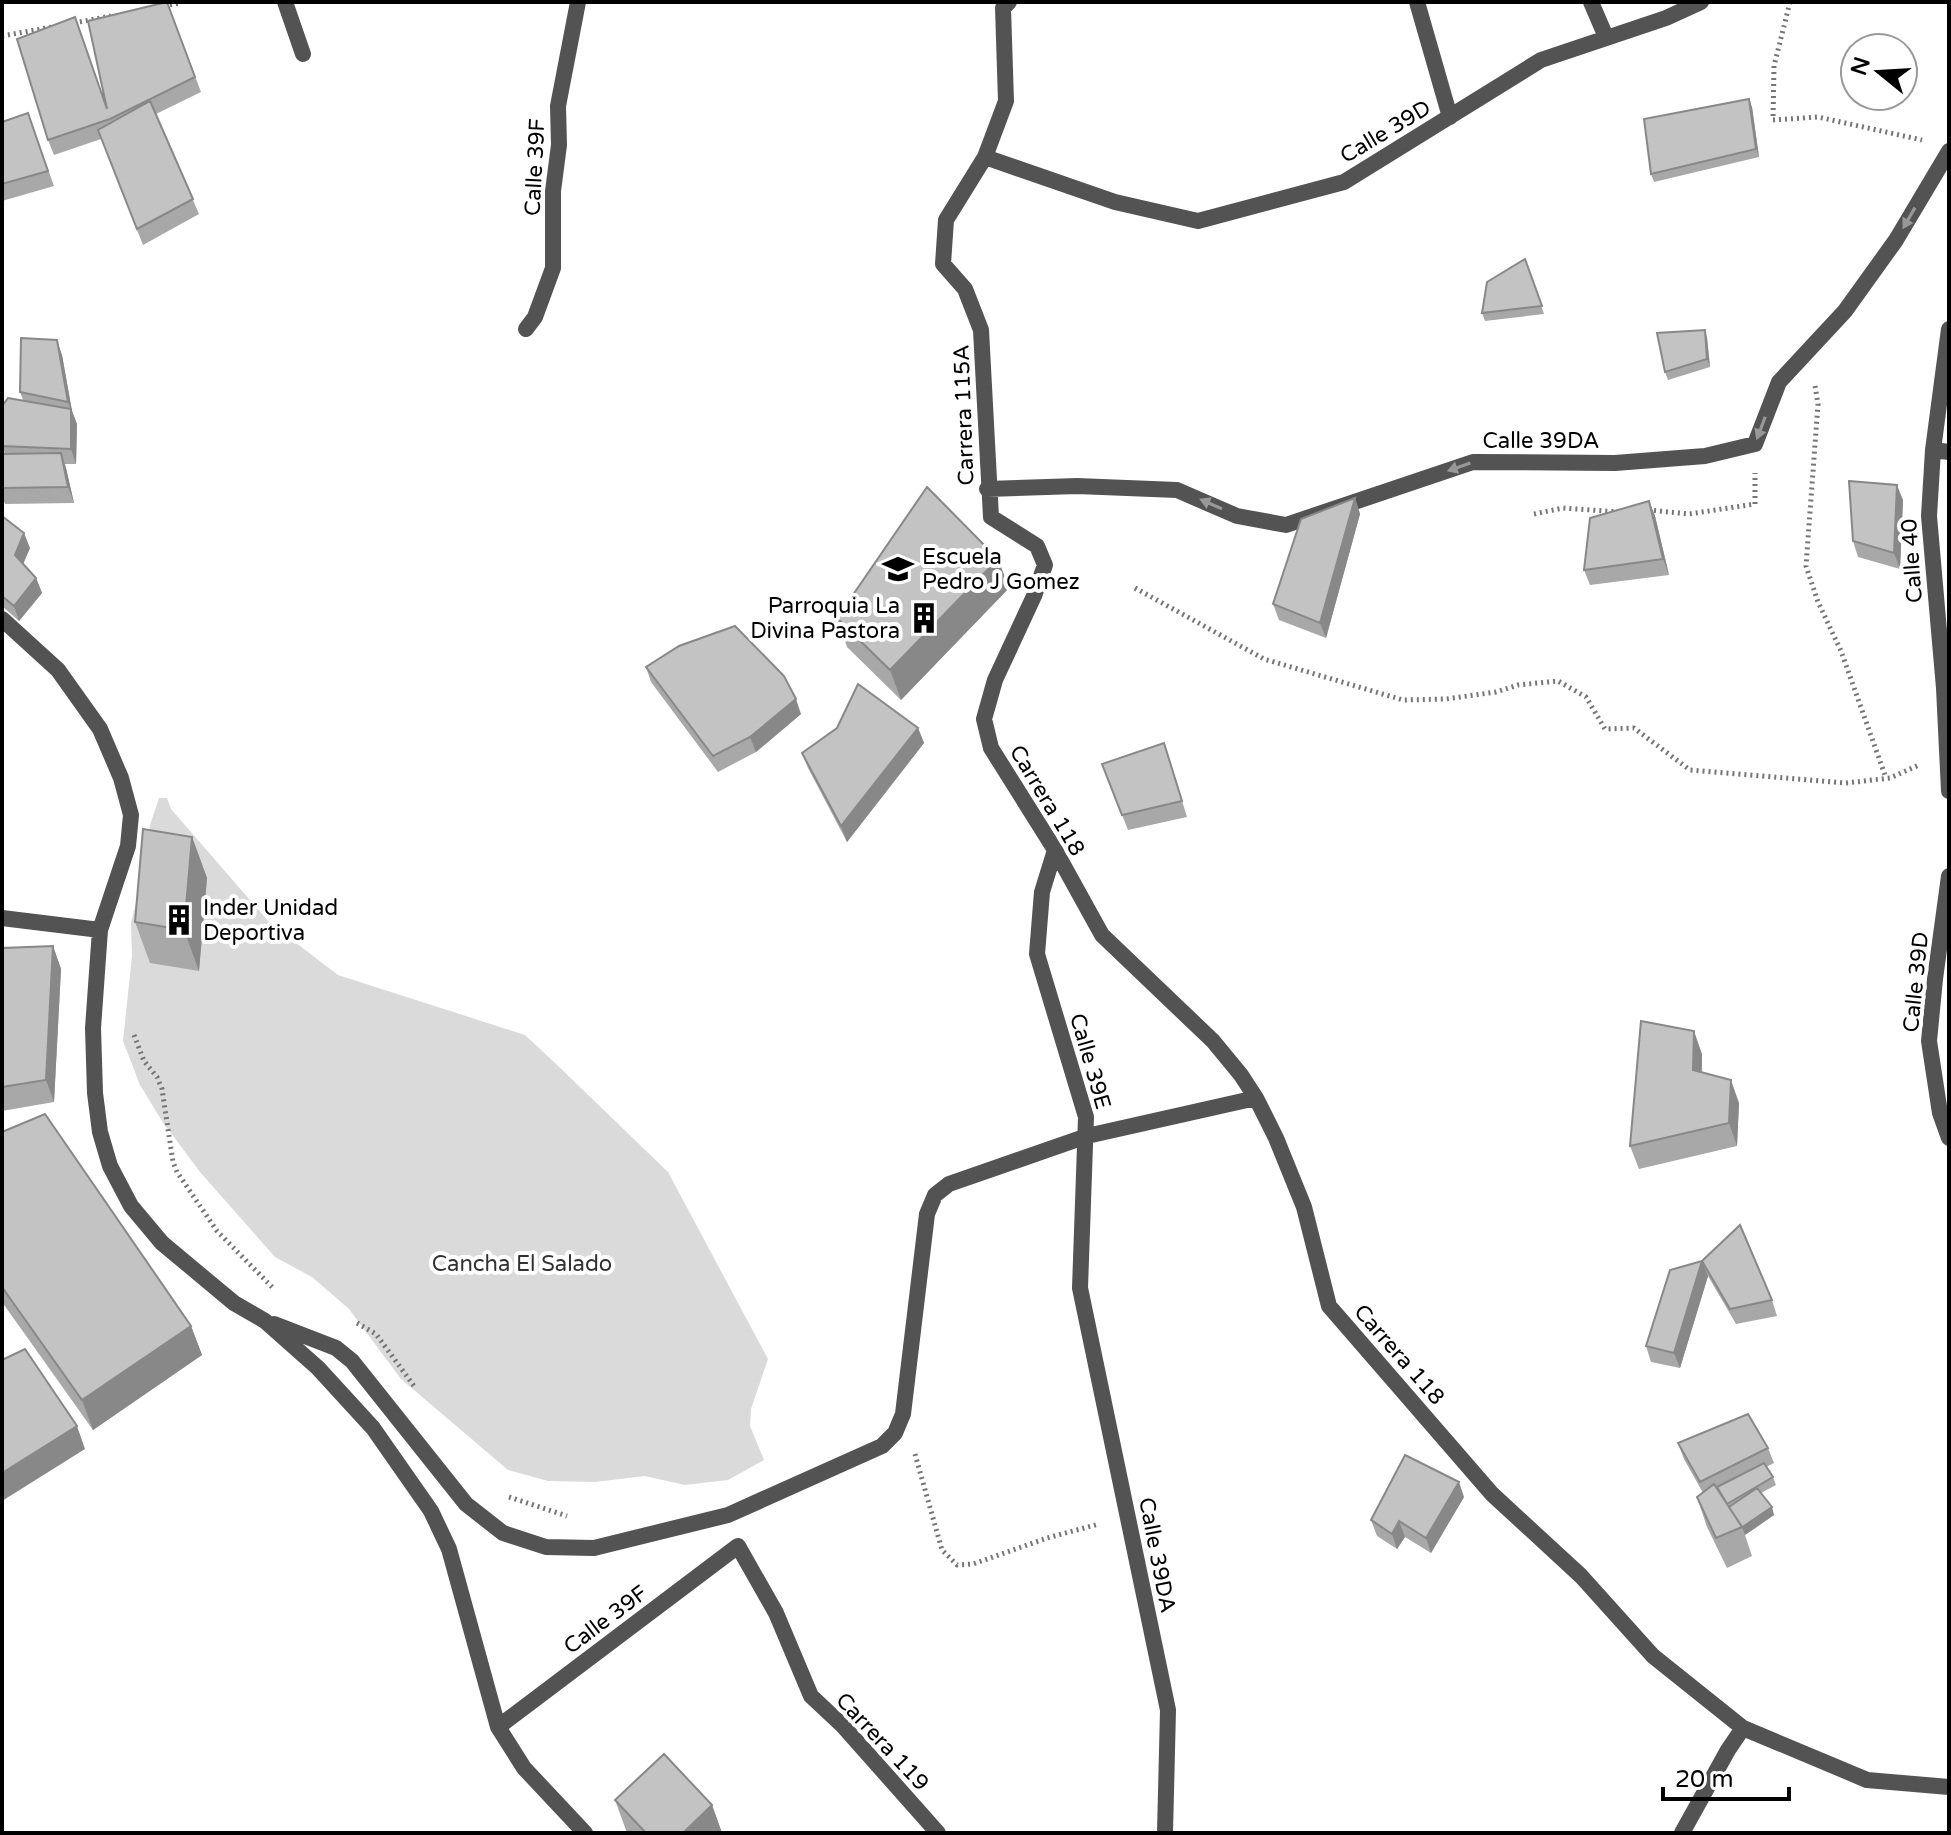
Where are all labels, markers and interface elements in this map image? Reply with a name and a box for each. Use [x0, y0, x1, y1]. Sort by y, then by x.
north arrow [1839, 32, 1919, 112]
text: N [1846, 54, 1876, 79]
street label: Calle 39D [1336, 95, 1435, 169]
street label: Calle 39F [519, 118, 551, 217]
one-way arrow [1902, 207, 1916, 229]
street label: Carrera 115A [949, 344, 979, 486]
one-way arrow [1754, 416, 1767, 440]
street label: Calle 39DA [1482, 428, 1600, 454]
one-way arrow [1446, 461, 1470, 473]
one-way arrow [1199, 498, 1223, 511]
street label: Calle 40 [1896, 518, 1928, 604]
place label: Escuela Pedro J Gomez [922, 544, 1080, 595]
school or university icon: Escuela Pedro J Gomez [881, 552, 915, 586]
place label: Parroquia La Divina Pastora [750, 593, 900, 644]
building icon: Parroquia La Divina Pastora [907, 601, 941, 635]
street label: Carrera 118 [1004, 740, 1090, 861]
place label: Inder Unidad Deportiva [203, 895, 338, 946]
building icon: Inder Unidad Deportiva [162, 903, 196, 937]
street label: Calle 39D [1898, 931, 1934, 1034]
street label: Calle 39E [1064, 1010, 1116, 1112]
park label: Cancha El Salado [432, 1251, 612, 1277]
street label: Carrera 118 [1349, 1299, 1450, 1410]
street label: Calle 39DA [1133, 1495, 1181, 1615]
street label: Calle 39F [559, 1580, 652, 1660]
street label: Carrera 119 [830, 1687, 934, 1796]
scale bar [1663, 1751, 1789, 1801]
text: 20 m [1675, 1765, 1733, 1794]

